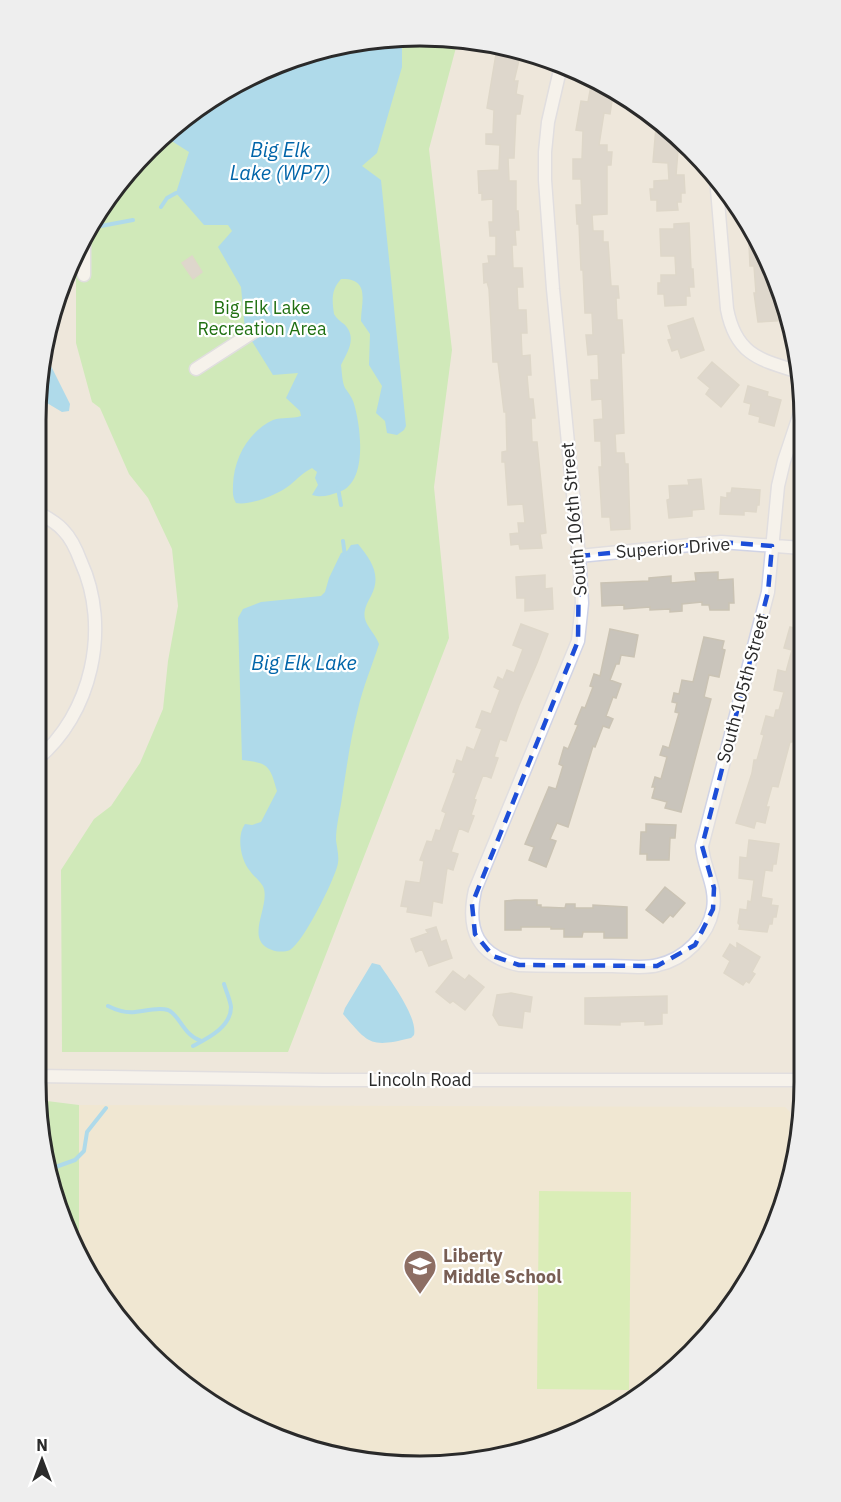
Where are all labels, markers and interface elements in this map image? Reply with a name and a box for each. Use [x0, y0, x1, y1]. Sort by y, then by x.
water label: Big Elk Lake (WP7) [230, 136, 330, 186]
park label: Big Elk Lake Recreation Area [197, 296, 327, 340]
street label: South 106th Street [555, 441, 592, 597]
street label: Superior Drive [615, 532, 731, 563]
street label: South 105th Street [711, 610, 774, 765]
water label: Big Elk Lake [251, 649, 357, 676]
street label: Lincoln Road [368, 1068, 472, 1091]
place label: Liberty Middle School [443, 1244, 562, 1288]
school or university icon: Liberty Middle School [402, 1248, 438, 1295]
north arrow [12, 1430, 72, 1490]
text: N [36, 1435, 48, 1455]

